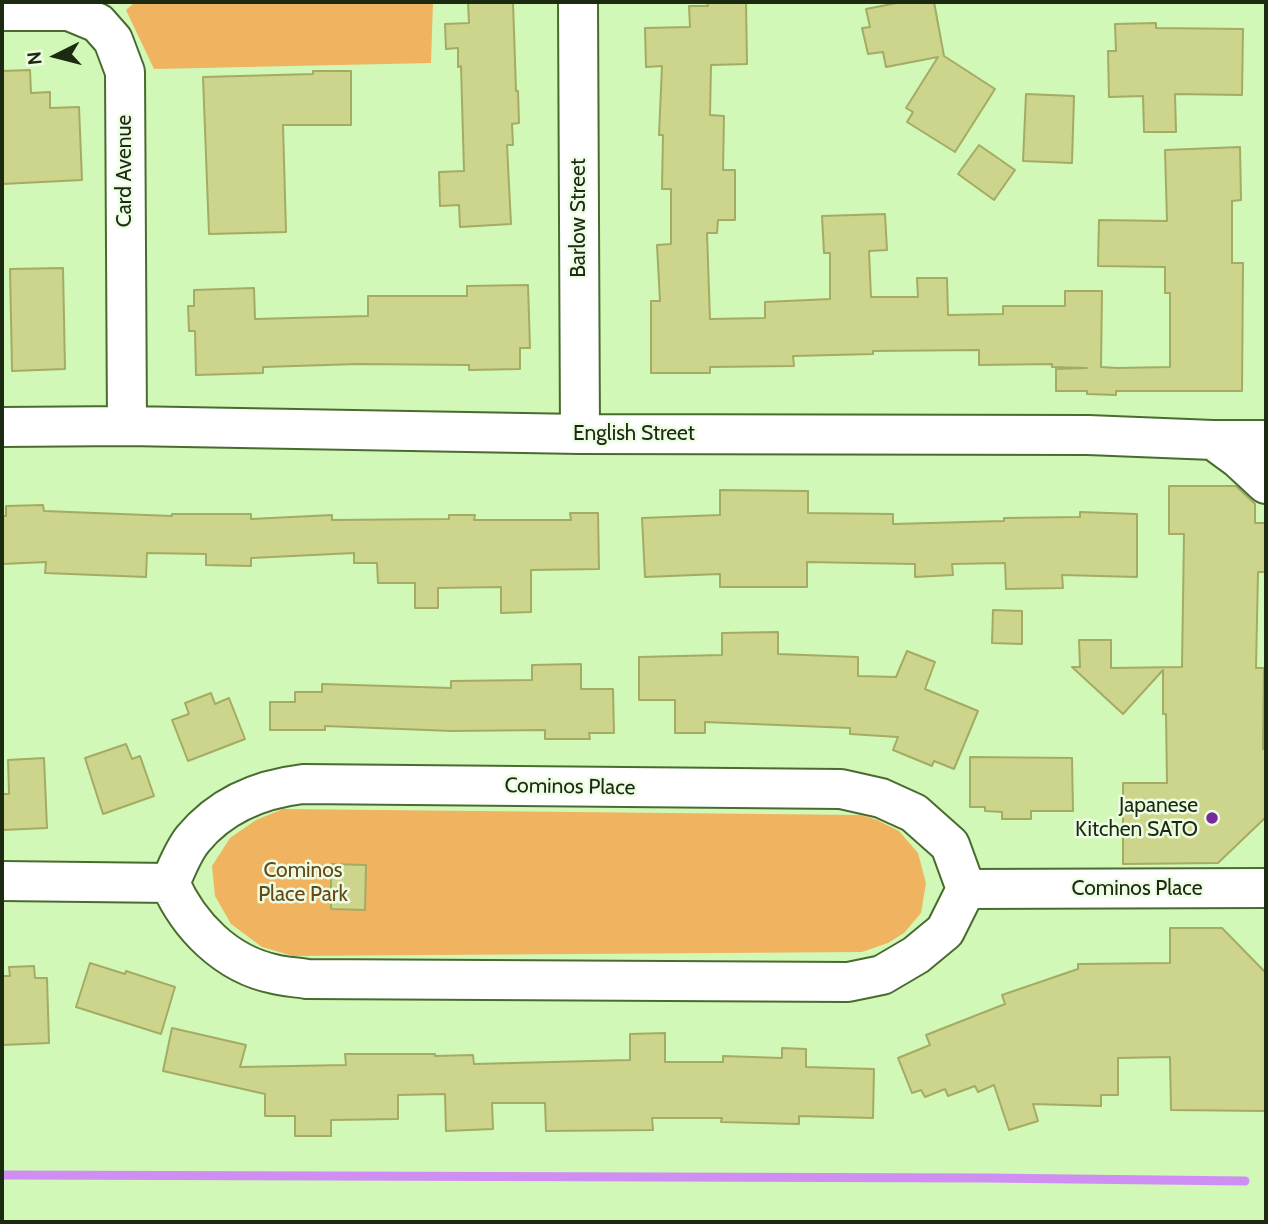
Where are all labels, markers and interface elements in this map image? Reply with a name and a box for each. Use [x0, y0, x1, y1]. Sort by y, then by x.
north arrow [21, 21, 91, 91]
text: N [22, 50, 47, 66]
street label: Card Avenue [112, 115, 138, 227]
street label: Barlow Street [566, 158, 592, 278]
street label: English Street [573, 421, 695, 447]
street label: Cominos Place [504, 773, 636, 801]
place label: Japanese Kitchen SATO [1075, 793, 1198, 843]
marker: Japanese Kitchen SATO [1204, 810, 1220, 826]
park label: Cominos Place Park [258, 858, 348, 908]
street label: Cominos Place [1072, 876, 1202, 902]

